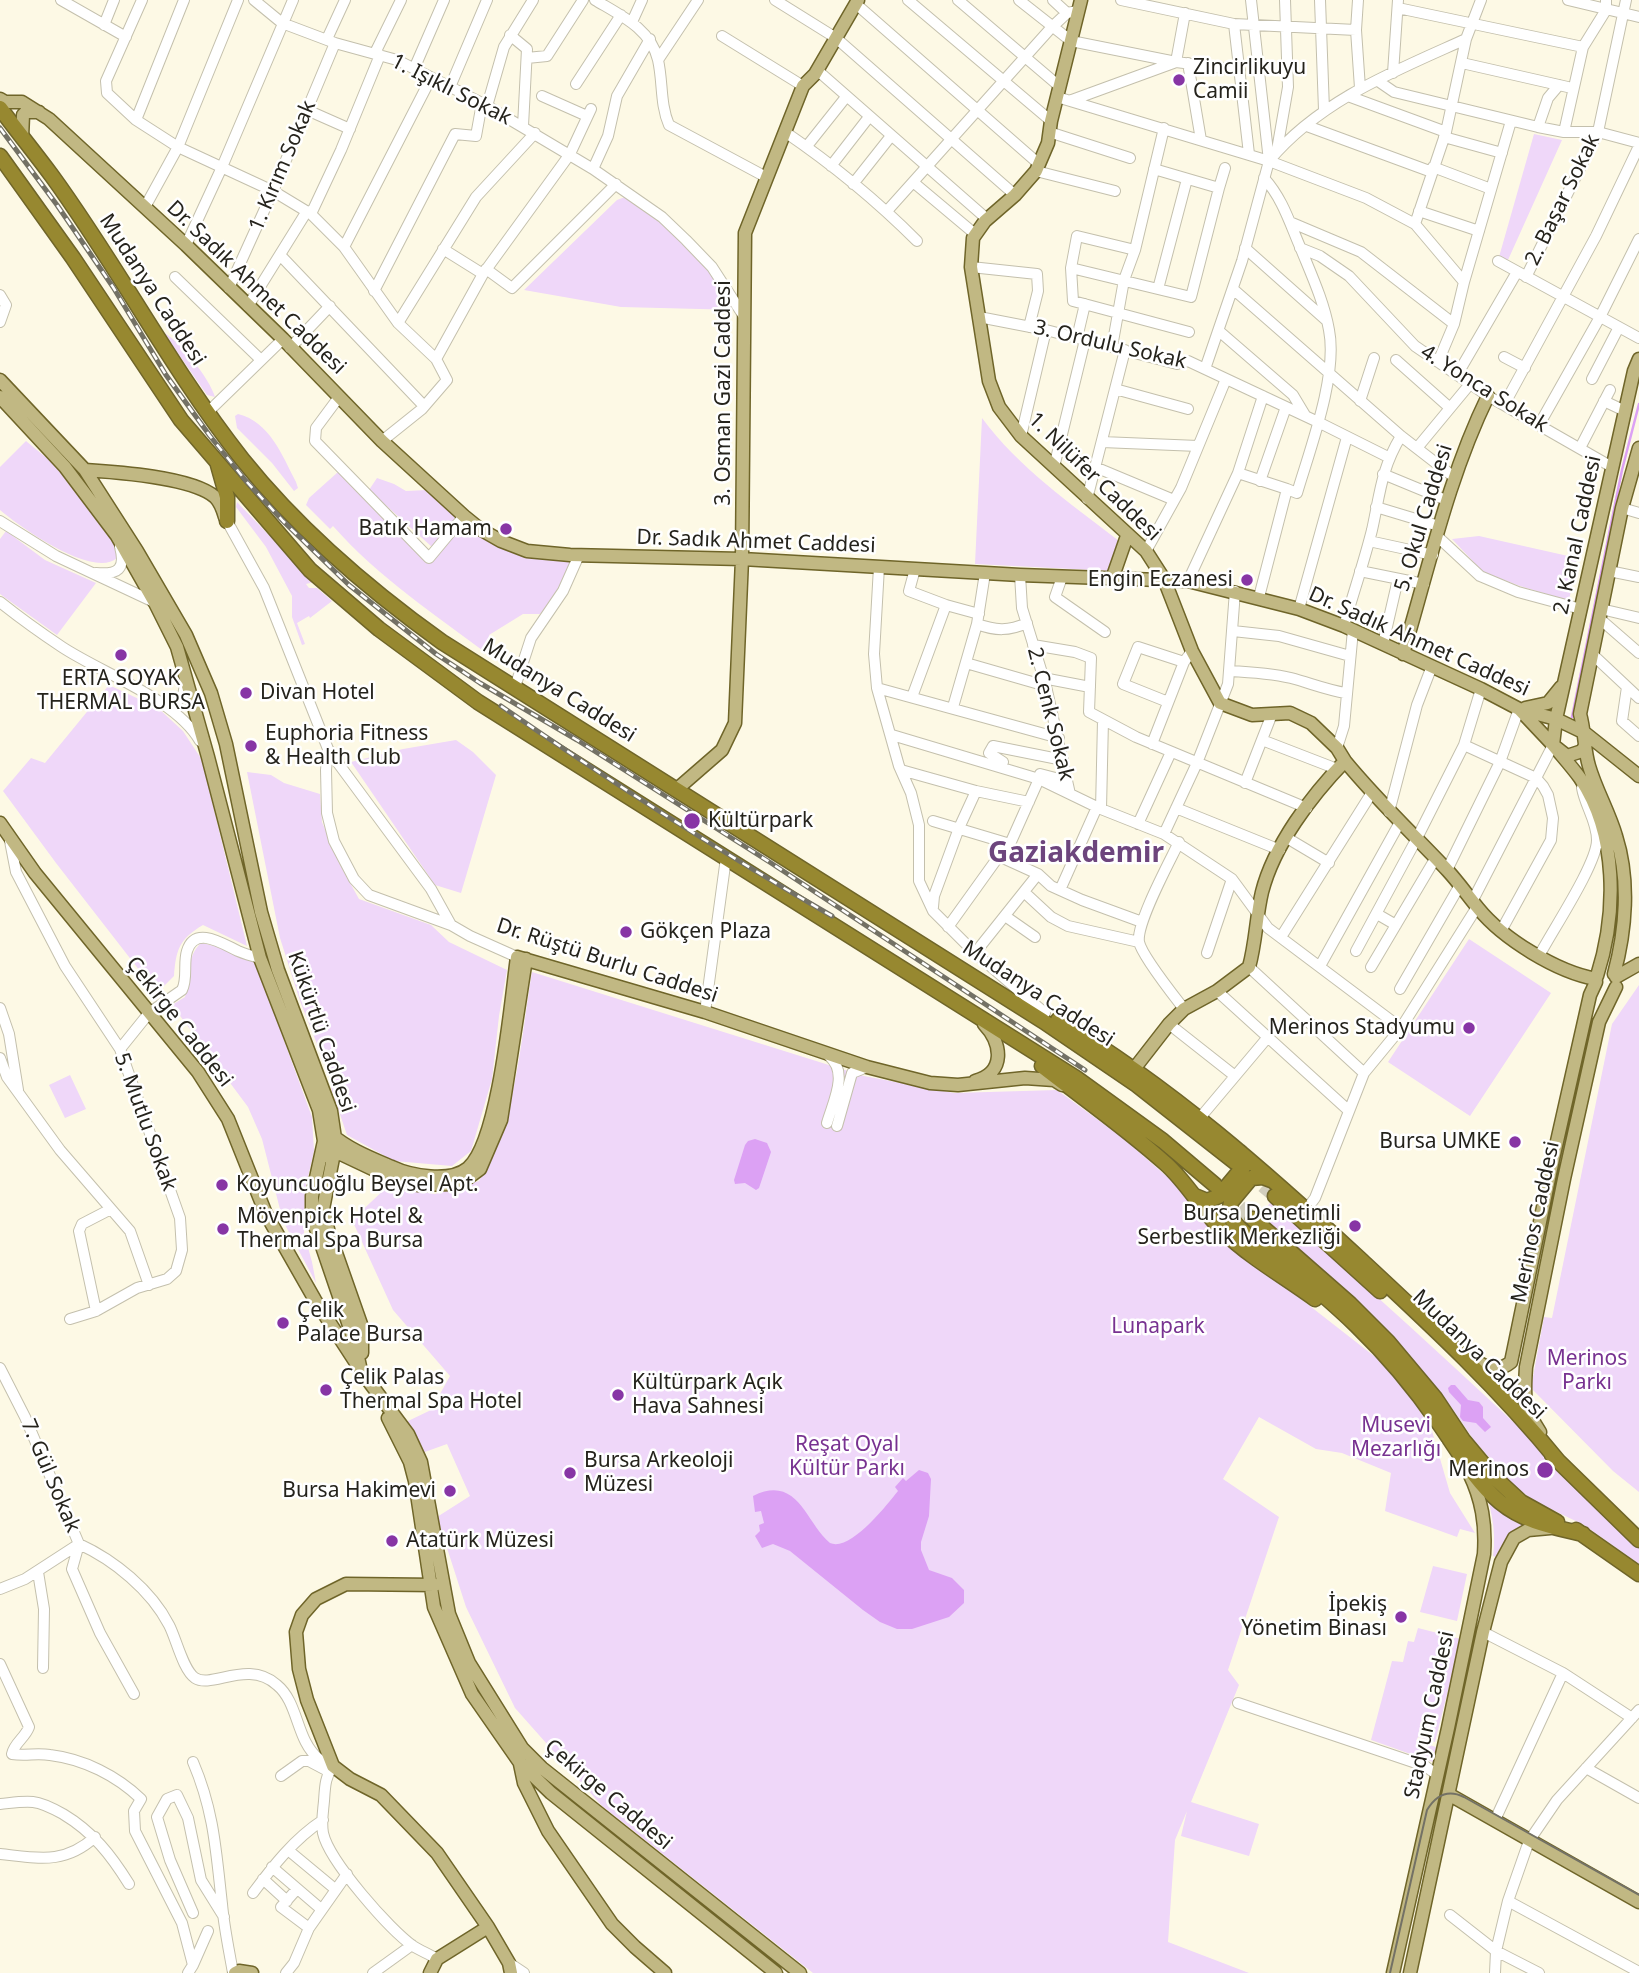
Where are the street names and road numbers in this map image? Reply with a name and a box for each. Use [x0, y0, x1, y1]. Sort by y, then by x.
street label: 1. Işıklı Sokak [387, 49, 515, 131]
street label: 1. Kırım Sokak [244, 97, 322, 235]
street label: 2. Başar Sokak [1520, 130, 1606, 270]
street label: Dr. Sadık Ahmet Caddesi [161, 196, 351, 380]
street label: Mudanya Caddesi [94, 209, 210, 371]
street label: 3. Osman Gazi Caddesi [711, 280, 737, 506]
street label: 3. Ordulu Sokak [1031, 315, 1189, 375]
street label: 4. Yonca Sokak [1416, 340, 1552, 438]
street label: 1. Nilüfer Caddesi [1023, 407, 1165, 547]
street label: 5. Okul Caddesi [1390, 441, 1458, 595]
street label: 2. Kanal Caddesi [1549, 453, 1607, 617]
street label: Dr. Sadık Ahmet Caddesi [636, 525, 876, 559]
street label: Dr. Sadık Ahmet Caddesi [1305, 582, 1533, 702]
street label: Mudanya Caddesi [478, 634, 640, 748]
street label: 2. Cenk Sokak [1021, 645, 1079, 783]
street label: Dr. Rüştü Burlu Caddesi [493, 913, 721, 1009]
street label: Mudanya Caddesi [957, 936, 1119, 1052]
street label: Kükürtlü Caddesi [282, 948, 360, 1116]
street label: Çekirge Caddesi [120, 952, 238, 1092]
street label: 5. Mutlu Sokak [108, 1050, 182, 1194]
street label: Merinos Caddesi [1507, 1139, 1565, 1305]
street label: Mudanya Caddesi [1407, 1285, 1551, 1425]
street label: 7. Gül Sokak [15, 1416, 85, 1536]
street label: Stadyum Caddesi [1400, 1629, 1460, 1801]
street label: Çekirge Caddesi [539, 1734, 677, 1856]

